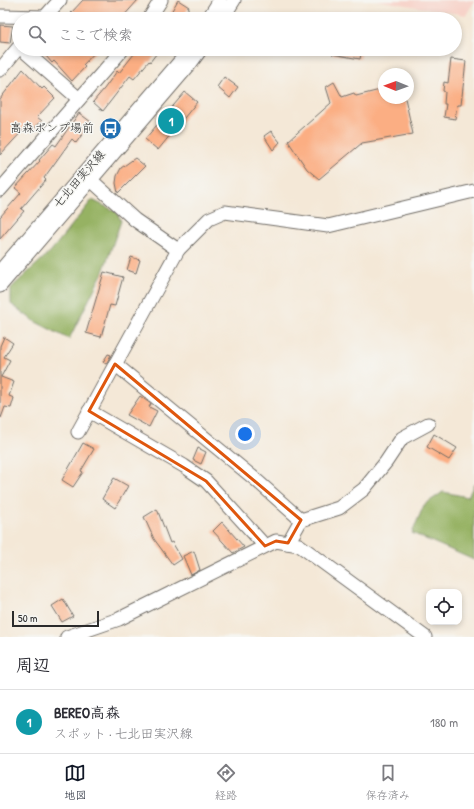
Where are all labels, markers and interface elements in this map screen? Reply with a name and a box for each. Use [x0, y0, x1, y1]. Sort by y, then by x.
search box [12, 12, 462, 56]
icon: search [26, 23, 48, 45]
text: ここで検索 [58, 24, 133, 45]
north arrow [378, 68, 414, 104]
pin: 1 [158, 106, 184, 136]
bus stop icon: 高森ポンプ場前 [97, 115, 123, 141]
place label: 高森ポンプ場前 [10, 119, 94, 136]
street label: 七北田実沢線 [49, 146, 109, 211]
your location [235, 424, 255, 444]
map controls [426, 589, 462, 625]
button: locate [426, 589, 462, 625]
scale bar [12, 609, 99, 628]
text: 50 m [18, 611, 38, 625]
text: 周辺 [16, 653, 50, 676]
text: BEREO高森 [54, 702, 120, 723]
text: 1 [27, 713, 31, 731]
text: 180 m [430, 713, 458, 731]
text: スポット · 七北田実沢線 [54, 724, 193, 742]
tab: 地図 [64, 762, 86, 802]
tab: 経路 [215, 762, 237, 802]
tab: 保存済み [366, 762, 410, 802]

